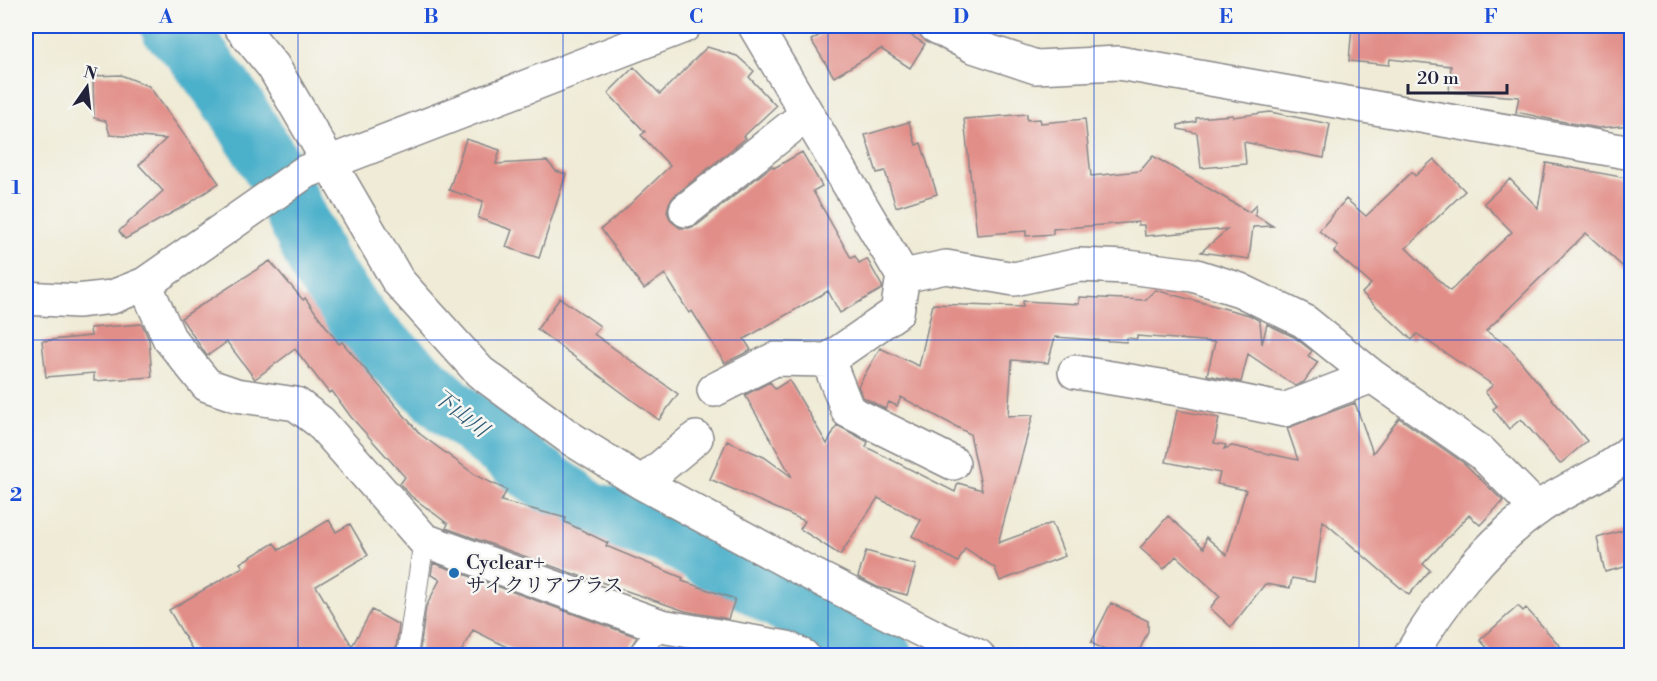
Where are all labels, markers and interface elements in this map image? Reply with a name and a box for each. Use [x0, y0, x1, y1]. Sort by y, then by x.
text: A [158, 5, 174, 30]
text: B [423, 5, 439, 30]
text: C [689, 5, 703, 30]
text: D [953, 5, 969, 30]
text: E [1219, 5, 1233, 30]
text: F [1484, 5, 1498, 30]
north arrow [57, 57, 117, 117]
scale bar [1408, 57, 1507, 95]
text: N [82, 62, 99, 85]
text: 20 m [1417, 67, 1459, 90]
text: 1 [11, 176, 21, 201]
water label: 下山川 [428, 384, 495, 445]
text: 2 [10, 483, 22, 508]
place label: Cyclear+ サイクリアプラス [466, 551, 624, 599]
marker: Cyclear+ サイクリアプラス [447, 566, 461, 580]

